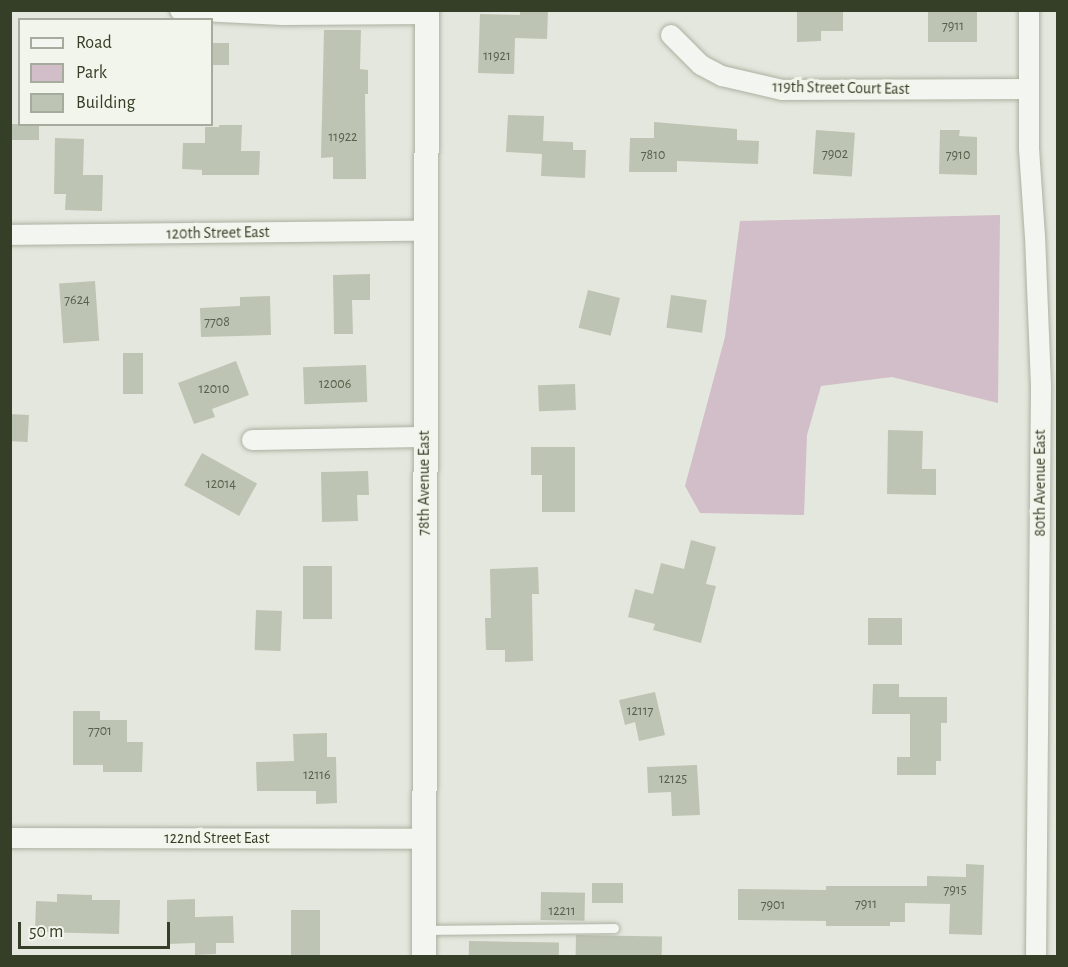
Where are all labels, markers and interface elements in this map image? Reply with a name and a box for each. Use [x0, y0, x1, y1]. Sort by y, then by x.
legend [18, 18, 213, 126]
house number: 7911 [942, 18, 964, 34]
text: Road [76, 34, 112, 52]
house number: 11921 [483, 48, 511, 64]
text: Park [76, 64, 107, 82]
street label: 119th Street Court East [772, 77, 910, 99]
text: Building [76, 94, 135, 112]
house number: 11922 [329, 129, 357, 145]
house number: 7902 [822, 146, 848, 162]
house number: 7810 [641, 147, 665, 163]
house number: 7910 [946, 147, 970, 163]
street label: 120th Street East [166, 222, 270, 244]
house number: 7624 [64, 292, 90, 308]
house number: 7708 [204, 314, 230, 330]
house number: 12006 [319, 376, 351, 392]
house number: 12010 [199, 381, 229, 397]
street label: 80th Avenue East [1030, 429, 1050, 537]
street label: 78th Avenue East [414, 430, 434, 536]
house number: 12014 [206, 476, 236, 492]
house number: 12117 [627, 703, 653, 719]
house number: 7701 [88, 723, 112, 739]
house number: 12116 [303, 767, 331, 783]
house number: 12125 [659, 771, 687, 787]
street label: 122nd Street East [164, 828, 270, 848]
house number: 7915 [943, 882, 967, 898]
house number: 7911 [855, 896, 877, 912]
house number: 7901 [761, 897, 785, 913]
house number: 12211 [548, 903, 576, 919]
scale bar [21, 910, 172, 948]
text: 50 m [29, 923, 63, 941]

